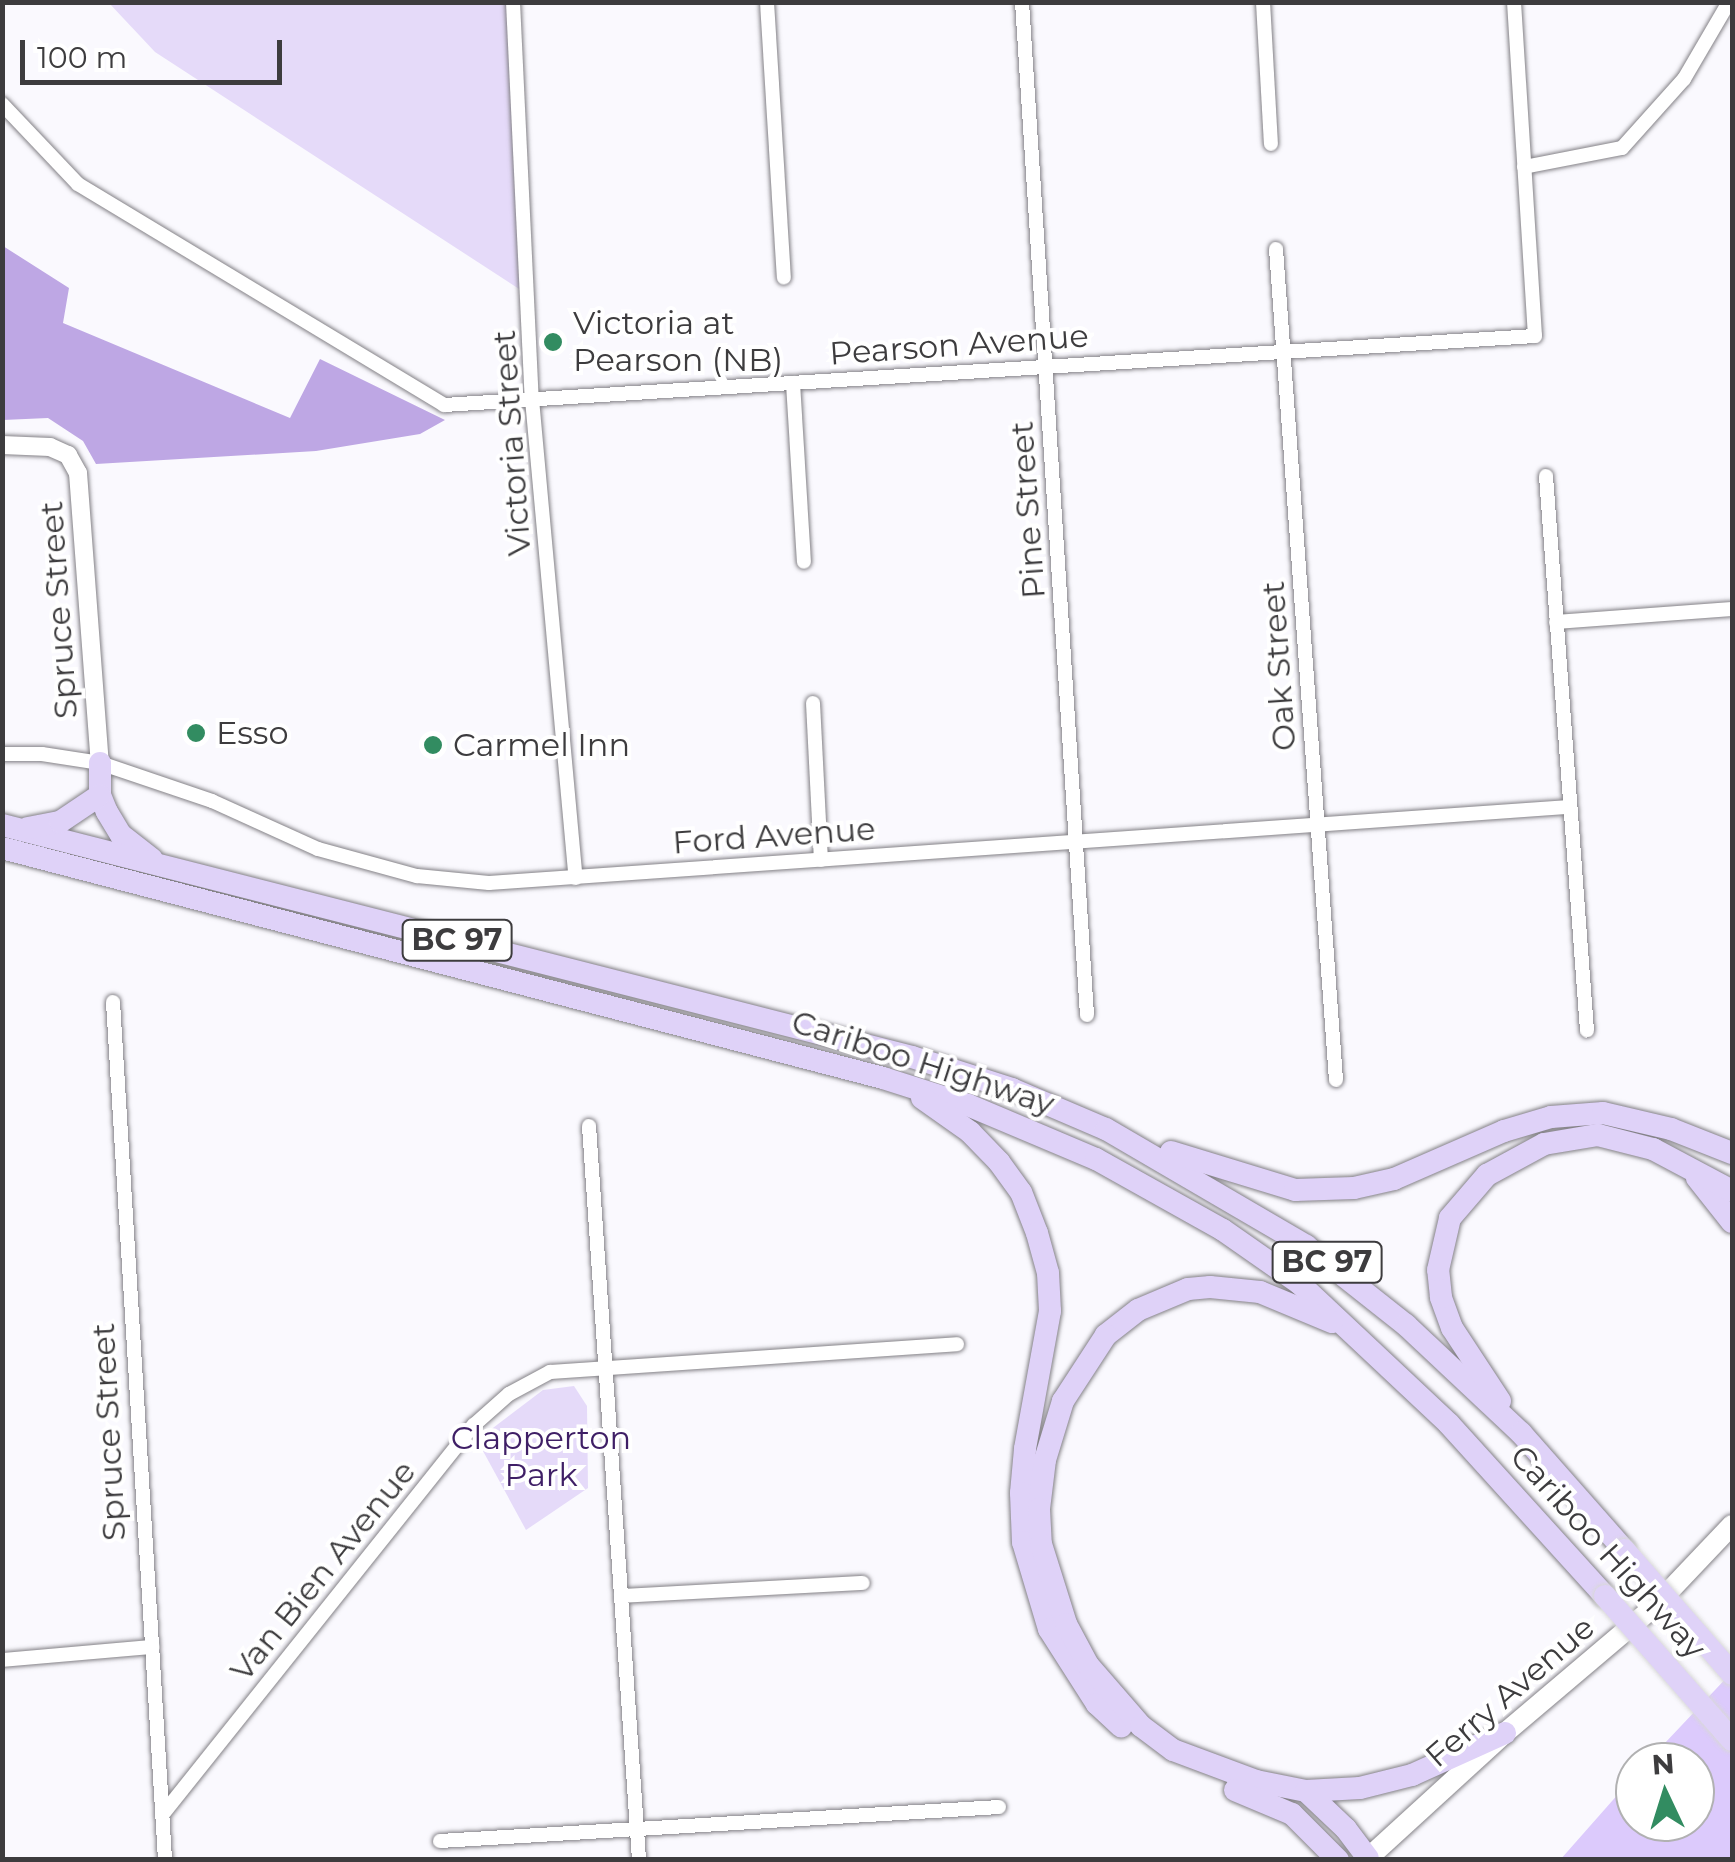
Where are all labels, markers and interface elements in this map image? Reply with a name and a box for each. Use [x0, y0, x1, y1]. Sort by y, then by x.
scale bar [25, 20, 288, 82]
text: 100 m [37, 39, 127, 76]
place label: Victoria at Pearson (NB) [573, 305, 783, 380]
street label: Pearson Avenue [828, 317, 1090, 373]
street label: Victoria Street [485, 329, 539, 557]
marker: Victoria at Pearson (NB) [542, 331, 564, 353]
street label: Pine Street [1003, 420, 1053, 600]
street label: Spruce Street [32, 500, 86, 720]
street label: Oak Street [1254, 580, 1304, 752]
place label: Esso [216, 714, 288, 752]
marker: Esso [185, 722, 207, 744]
place label: Carmel Inn [453, 726, 630, 764]
marker: Carmel Inn [422, 734, 444, 756]
street label: Ford Avenue [671, 810, 877, 862]
road number: BC 97 [400, 915, 514, 965]
street label: Cariboo Highway [787, 1002, 1059, 1124]
road number: BC 97 [1270, 1237, 1384, 1287]
street label: Spruce Street [84, 1322, 134, 1542]
park label: Clapperton Park [451, 1420, 631, 1495]
street label: Cariboo Highway [1502, 1437, 1714, 1667]
street label: Van Bien Avenue [222, 1453, 424, 1689]
street label: Ferry Avenue [1418, 1608, 1602, 1776]
north arrow [1615, 1742, 1715, 1842]
text: N [1651, 1746, 1676, 1782]

